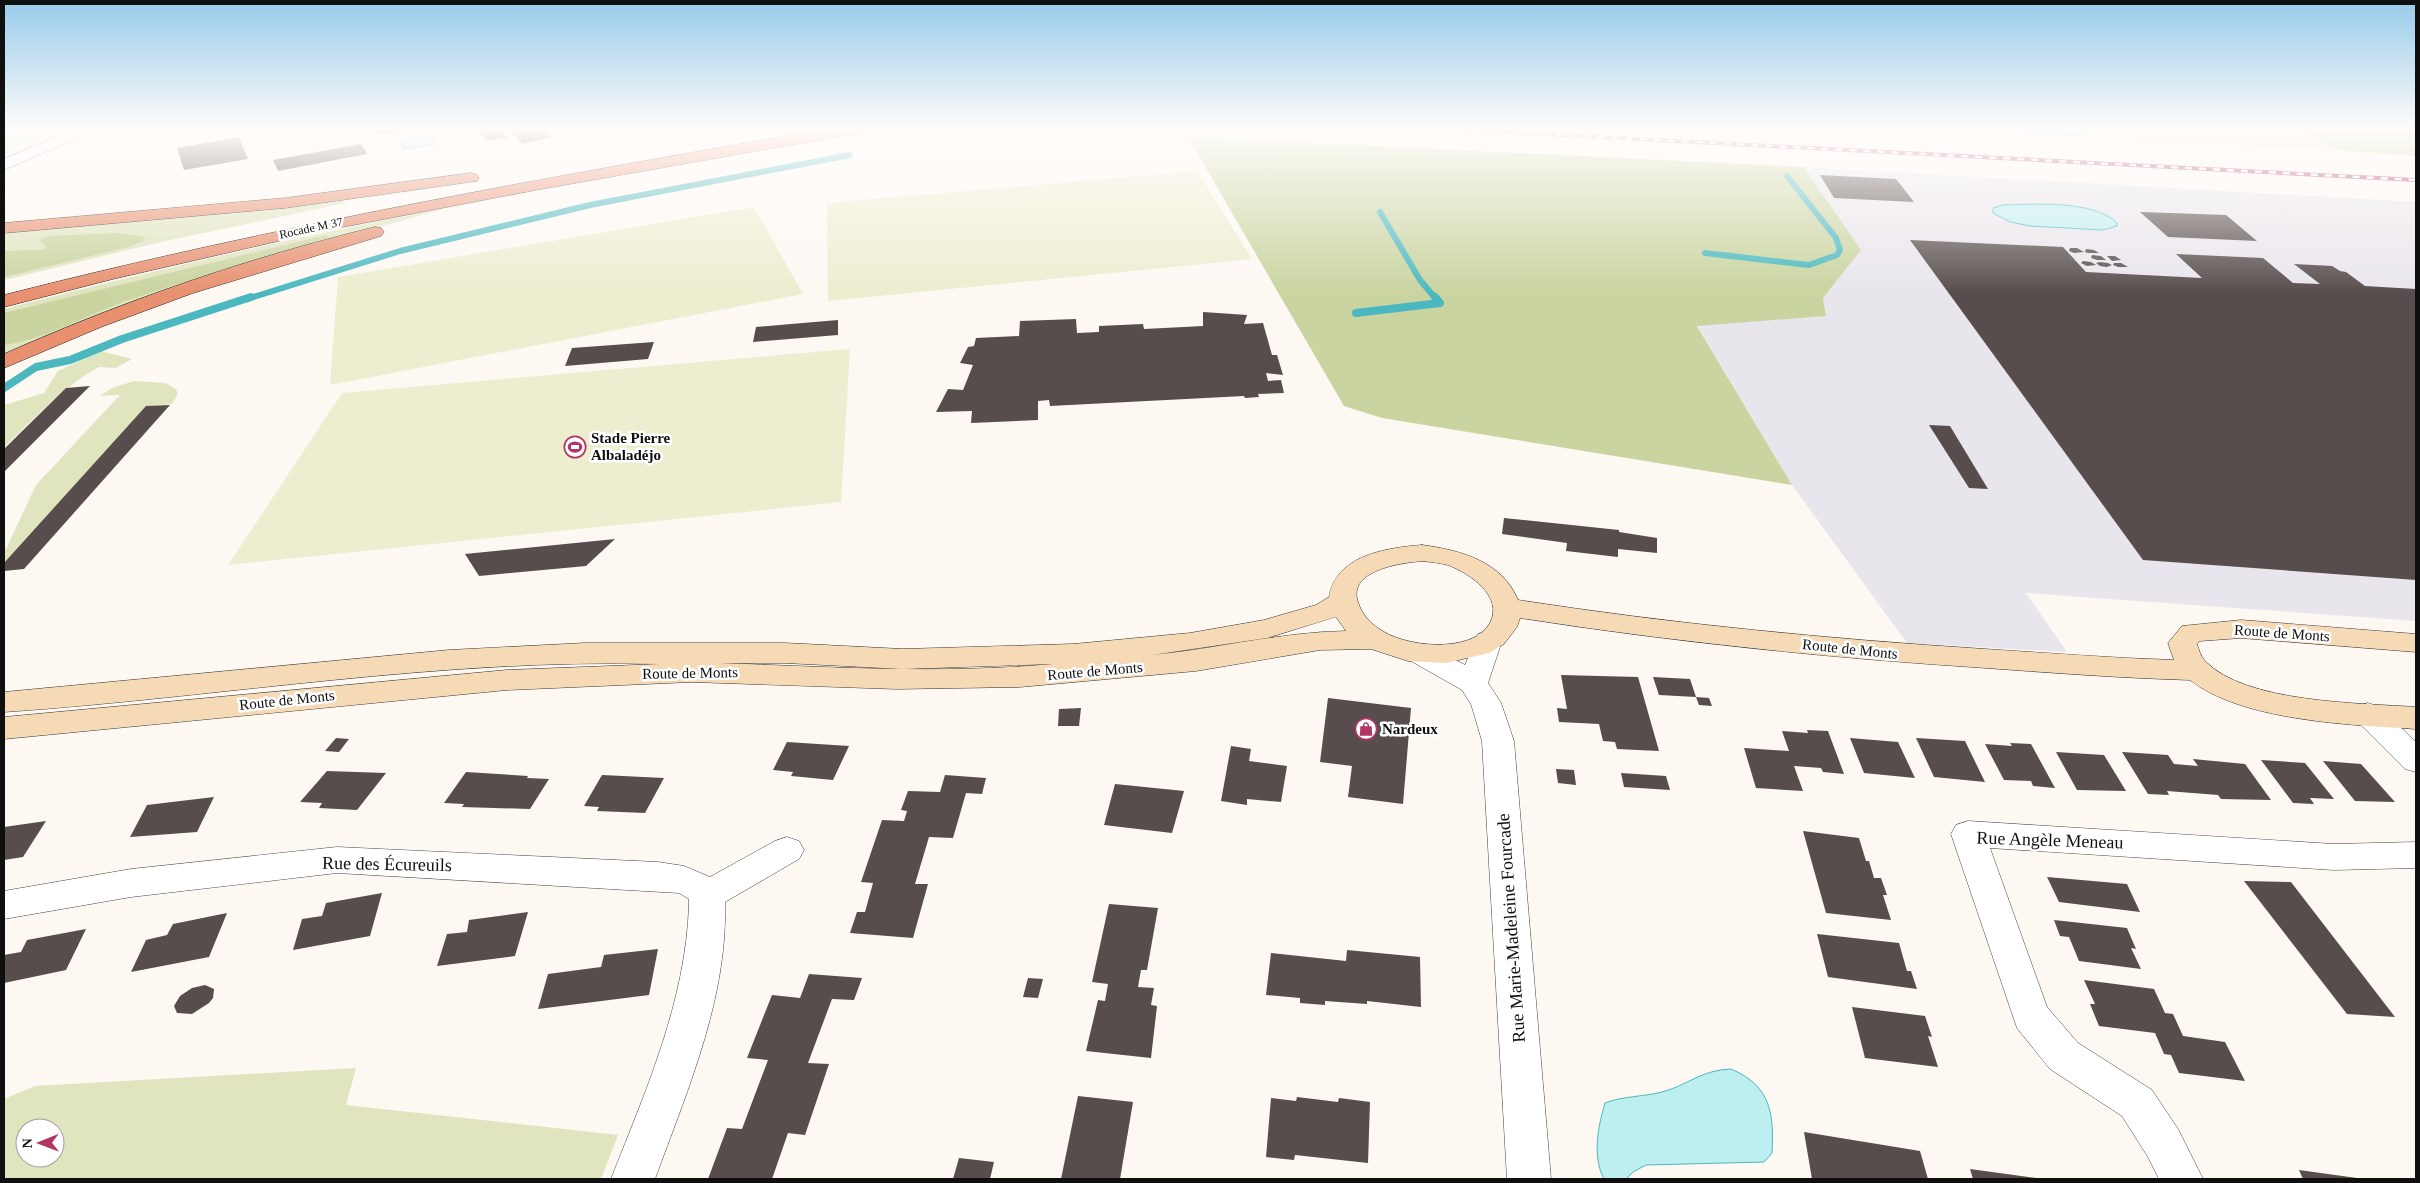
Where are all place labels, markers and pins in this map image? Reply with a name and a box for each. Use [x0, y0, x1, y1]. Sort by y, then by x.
place label: Stade Pierre Albaladéjo [591, 430, 671, 463]
sports icon: Stade Pierre Albaladéjo [563, 435, 587, 459]
shop icon: Nardeux [1354, 717, 1378, 741]
place label: Nardeux [1382, 721, 1438, 737]

